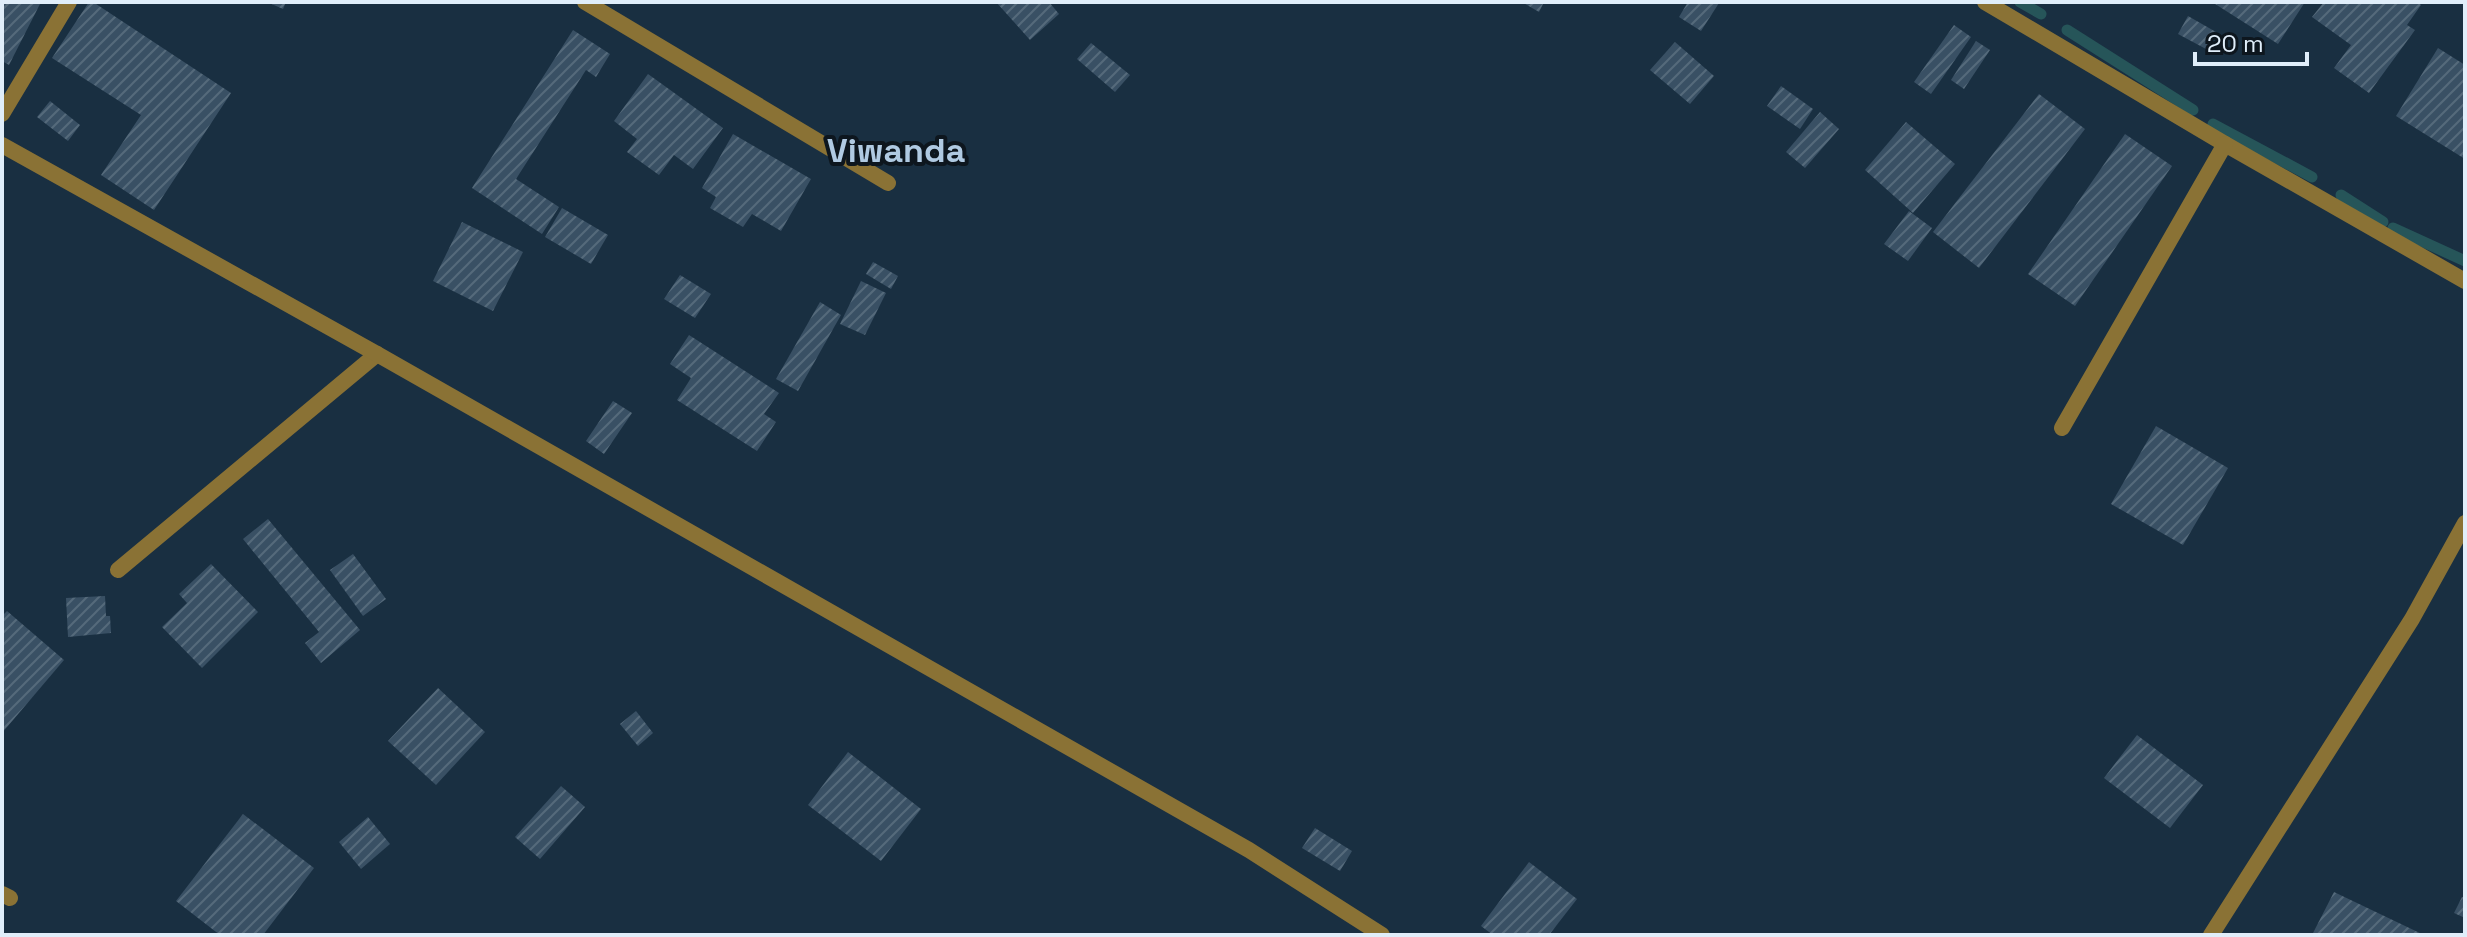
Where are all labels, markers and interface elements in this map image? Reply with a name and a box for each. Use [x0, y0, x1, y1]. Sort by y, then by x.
scale bar [2195, 16, 2307, 66]
text: 20 m [2207, 28, 2264, 59]
district label: Viwanda [827, 129, 965, 172]

